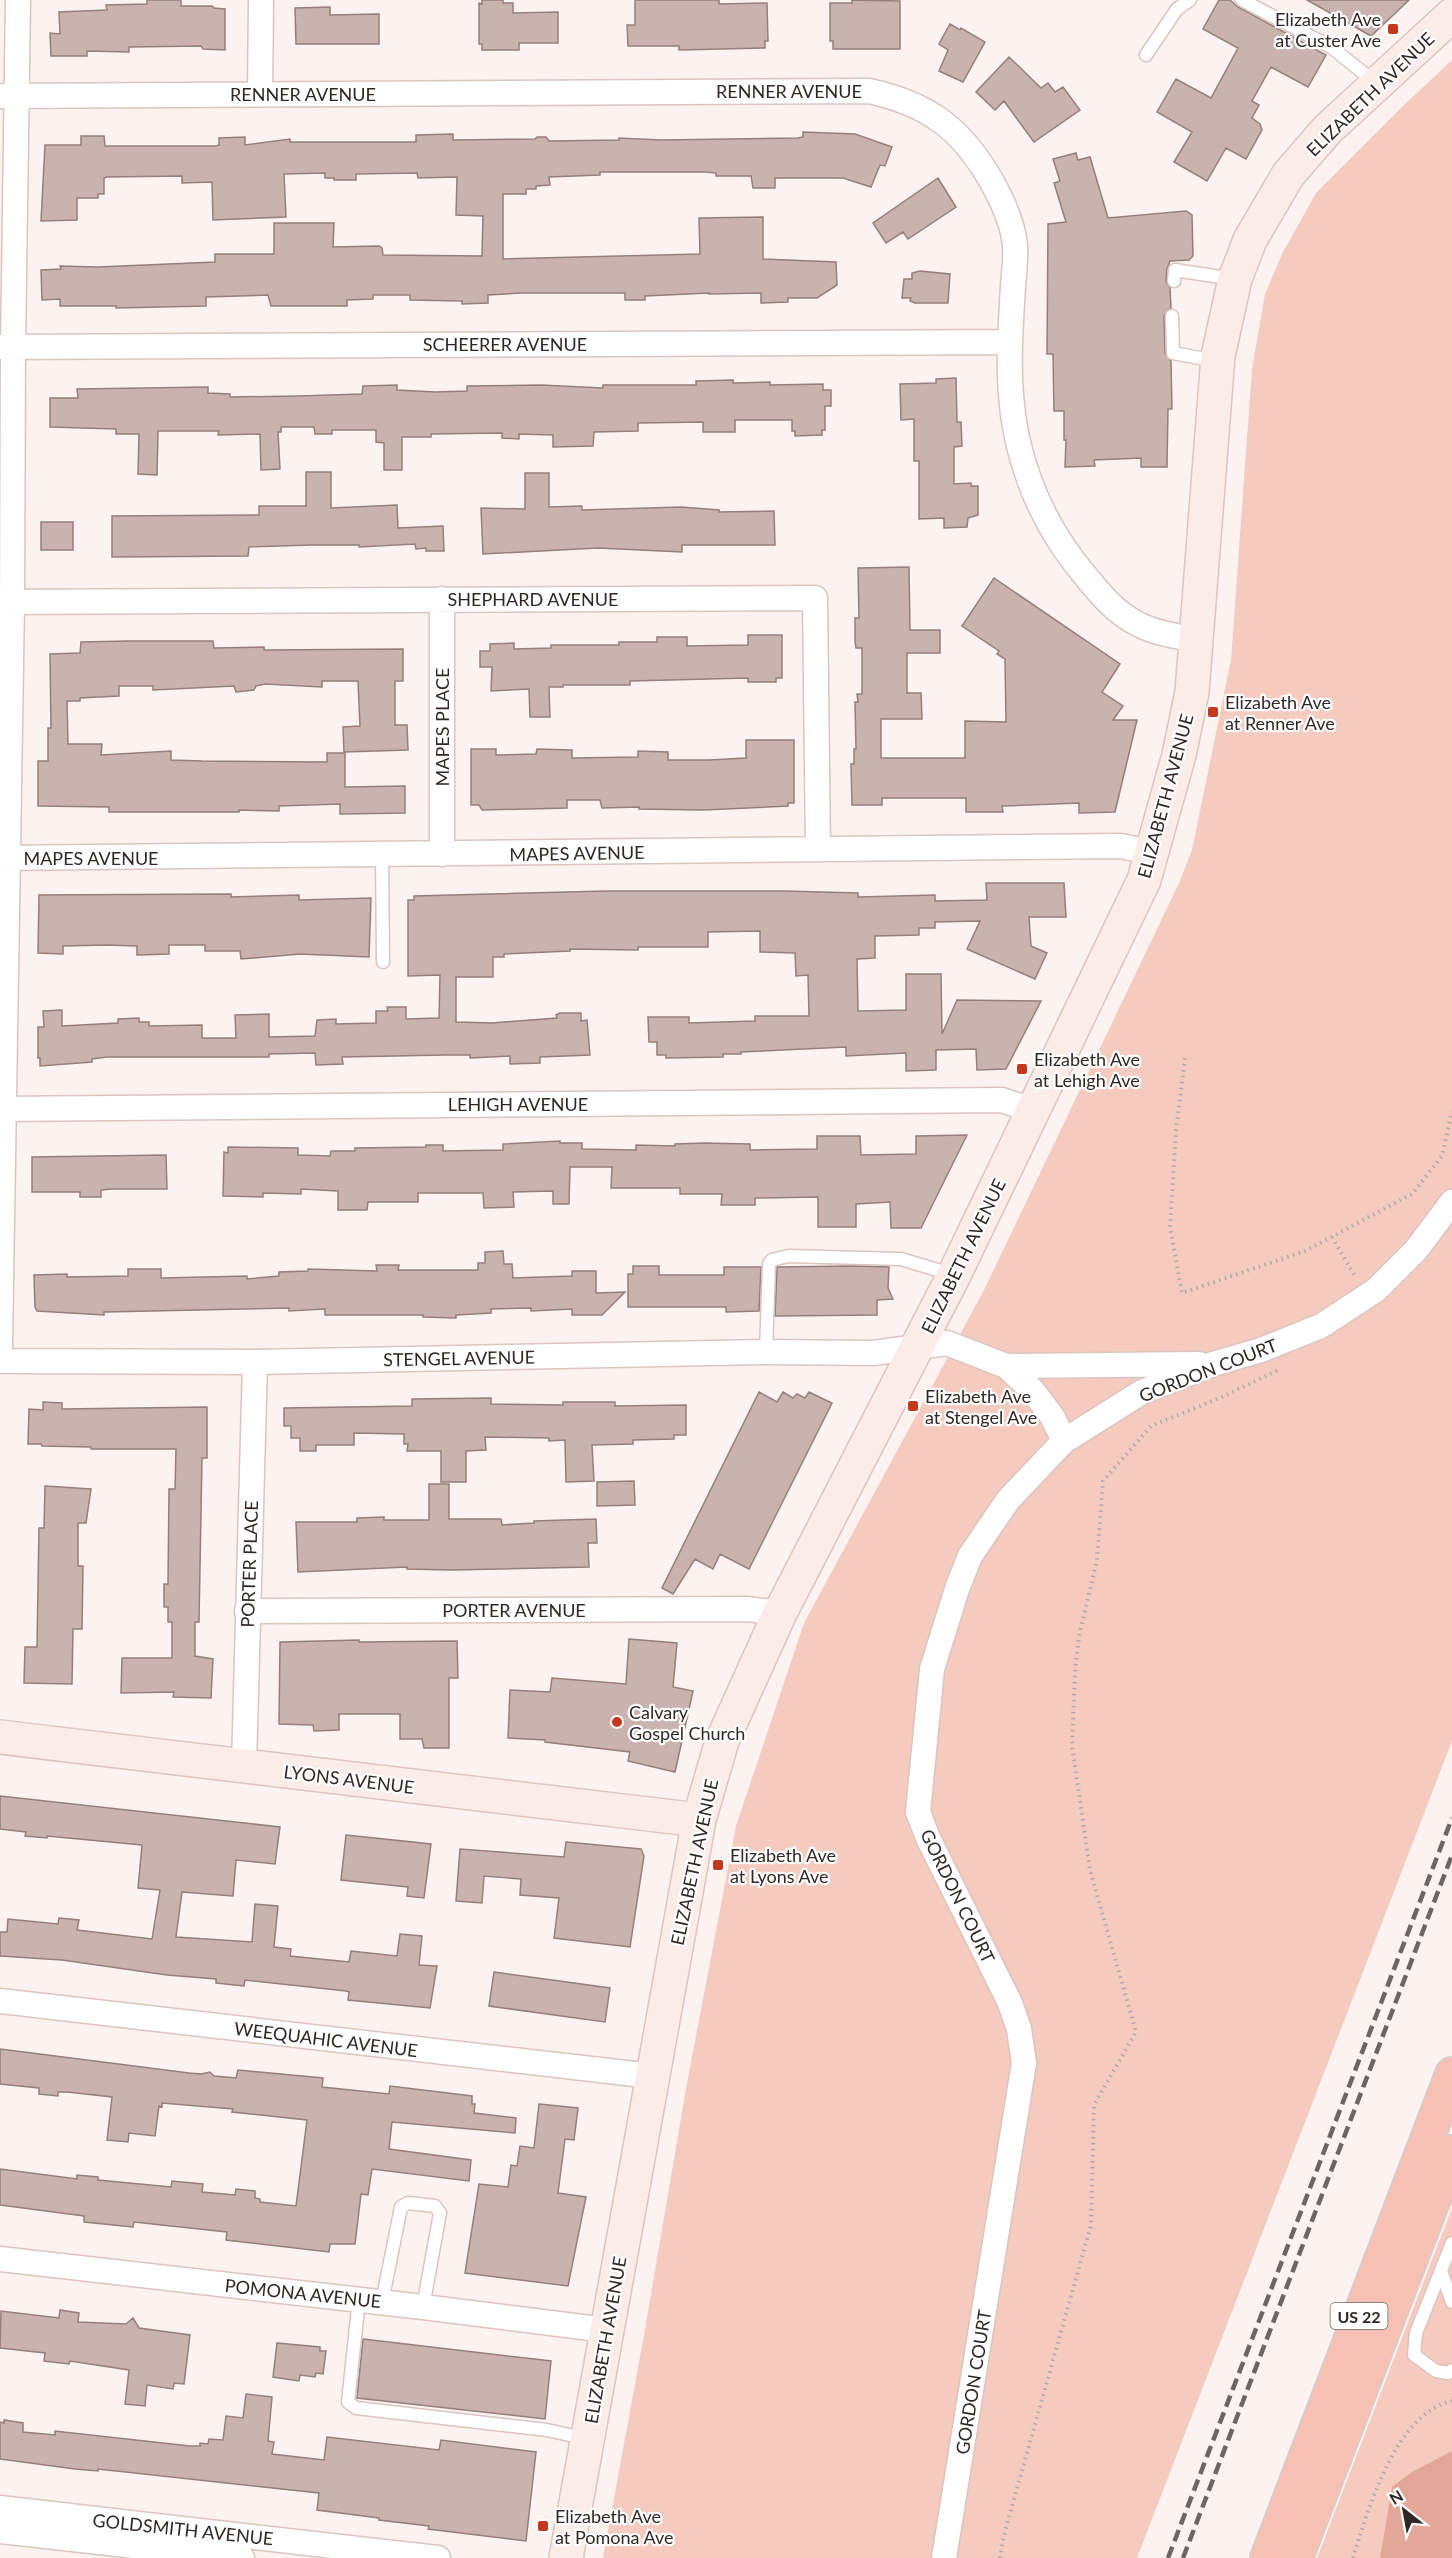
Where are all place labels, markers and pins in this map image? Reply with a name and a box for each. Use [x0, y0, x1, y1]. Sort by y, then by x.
place label: Elizabeth Ave at Custer Ave [1275, 8, 1381, 51]
marker: Elizabeth Ave at Custer Ave [1386, 22, 1400, 36]
place label: Elizabeth Ave at Renner Ave [1225, 691, 1335, 734]
marker: Elizabeth Ave at Renner Ave [1206, 705, 1220, 719]
place label: Elizabeth Ave at Lehigh Ave [1034, 1048, 1140, 1091]
marker: Elizabeth Ave at Lehigh Ave [1015, 1062, 1029, 1076]
place label: Elizabeth Ave at Stengel Ave [925, 1385, 1037, 1428]
marker: Elizabeth Ave at Stengel Ave [906, 1399, 920, 1413]
place label: Calvary Gospel Church [629, 1701, 745, 1744]
marker: Calvary Gospel Church [610, 1715, 624, 1729]
place label: Elizabeth Ave at Lyons Ave [730, 1844, 836, 1887]
marker: Elizabeth Ave at Lyons Ave [711, 1858, 725, 1872]
place label: Elizabeth Ave at Pomona Ave [555, 2505, 673, 2548]
marker: Elizabeth Ave at Pomona Ave [536, 2519, 550, 2533]

